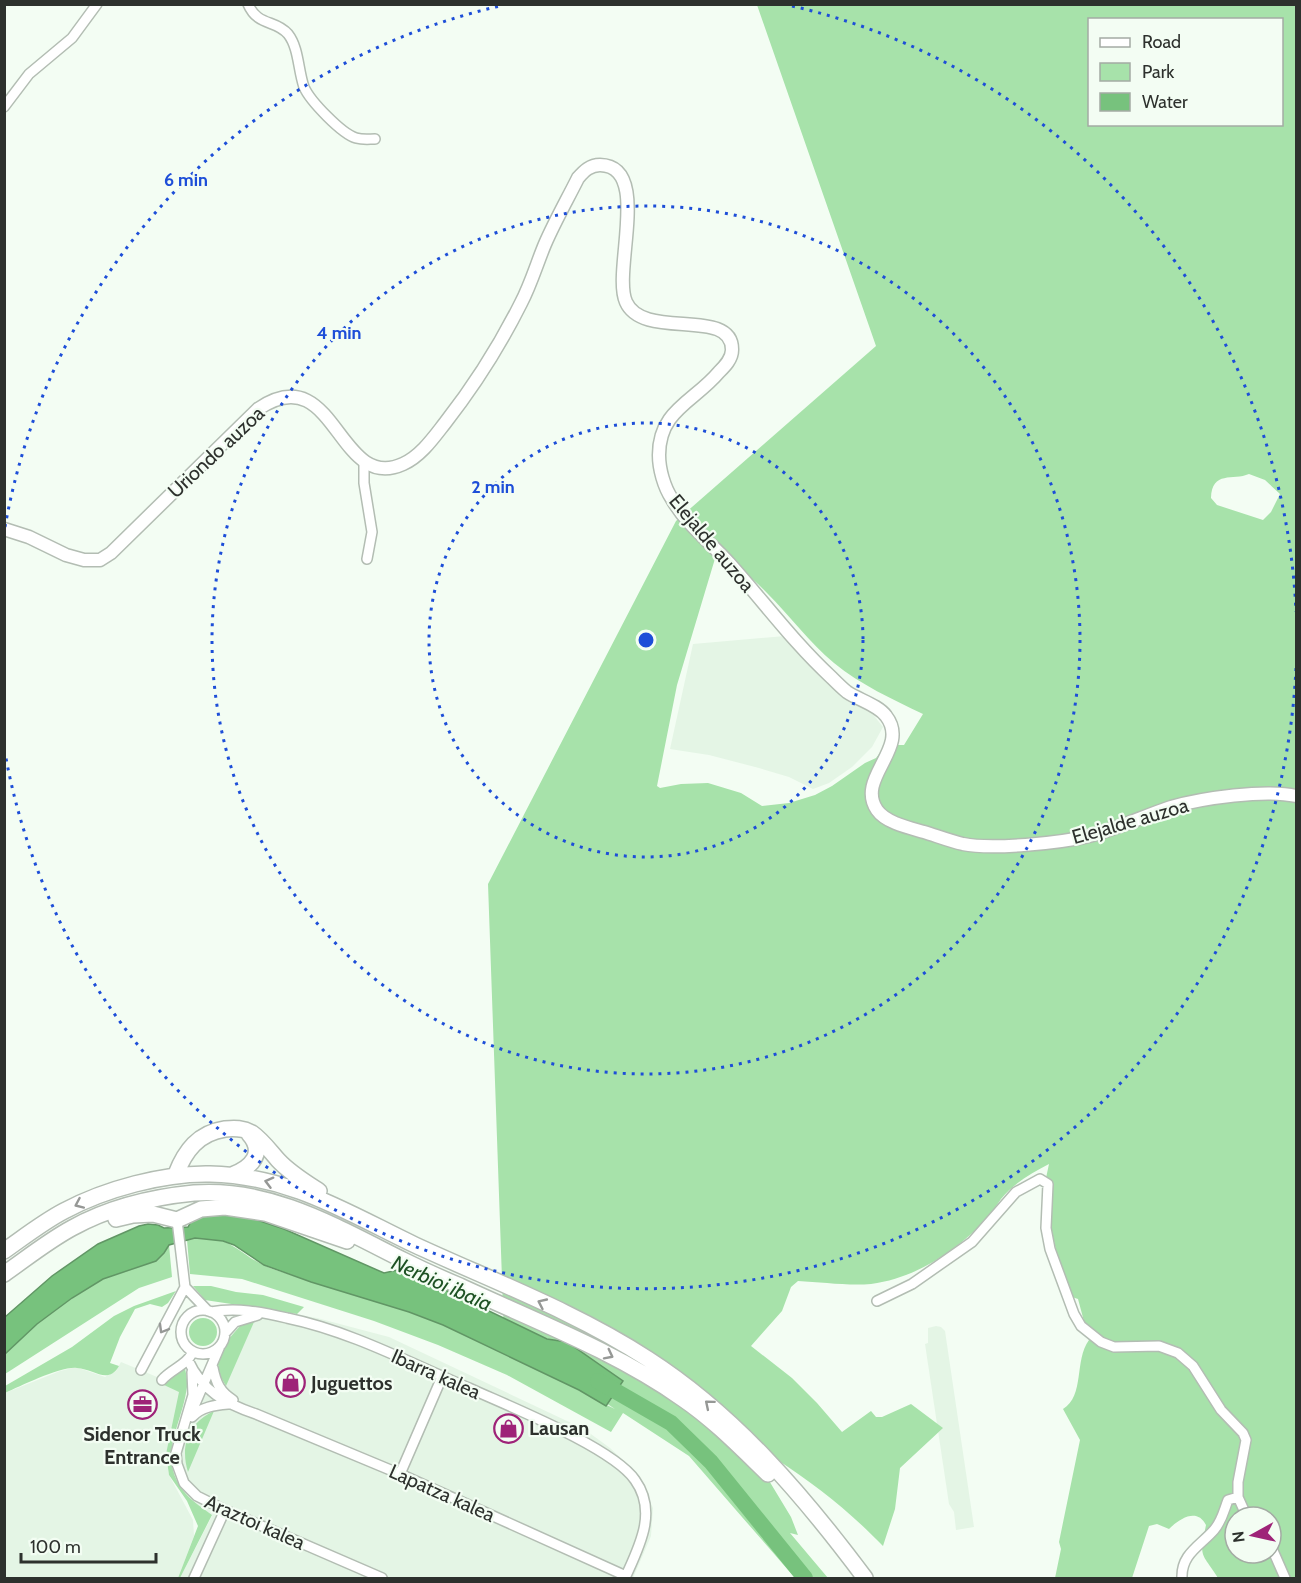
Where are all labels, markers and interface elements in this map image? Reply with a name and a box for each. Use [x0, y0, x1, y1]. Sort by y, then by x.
legend [1088, 18, 1283, 126]
text: Road [1142, 31, 1181, 53]
text: Park [1142, 61, 1175, 83]
text: Water [1142, 91, 1188, 113]
text: 6 min [164, 169, 208, 191]
text: 4 min [316, 322, 362, 344]
street label: Uriondo auzoa [163, 401, 270, 503]
text: 2 min [471, 476, 515, 498]
street label: Elejalde auzoa [664, 489, 760, 597]
centre of rings [636, 630, 656, 650]
street label: Elejalde auzoa [1069, 793, 1191, 849]
one-way arrow [264, 1177, 275, 1189]
one-way arrow [74, 1197, 85, 1209]
water label: Nerbioi ibaia [388, 1250, 496, 1316]
one-way arrow [538, 1299, 549, 1311]
one-way arrow [159, 1322, 170, 1333]
street label: Ibarra kalea [388, 1344, 485, 1404]
one-way arrow [603, 1348, 614, 1359]
shop icon: Juguettos [274, 1367, 306, 1399]
place label: Juguettos [310, 1371, 392, 1395]
office icon: Sidenor Truck Entrance [126, 1388, 158, 1420]
one-way arrow [705, 1400, 716, 1411]
shop icon: Lausan [492, 1412, 524, 1444]
place label: Lausan [529, 1416, 589, 1440]
place label: Sidenor Truck Entrance [83, 1422, 201, 1469]
street label: Lapatza kalea [385, 1459, 499, 1527]
street label: Araztoi kalea [201, 1489, 309, 1555]
north arrow [1223, 1505, 1283, 1565]
scale bar [21, 1526, 156, 1564]
text: N [1228, 1530, 1249, 1544]
text: 100 m [30, 1536, 81, 1558]

